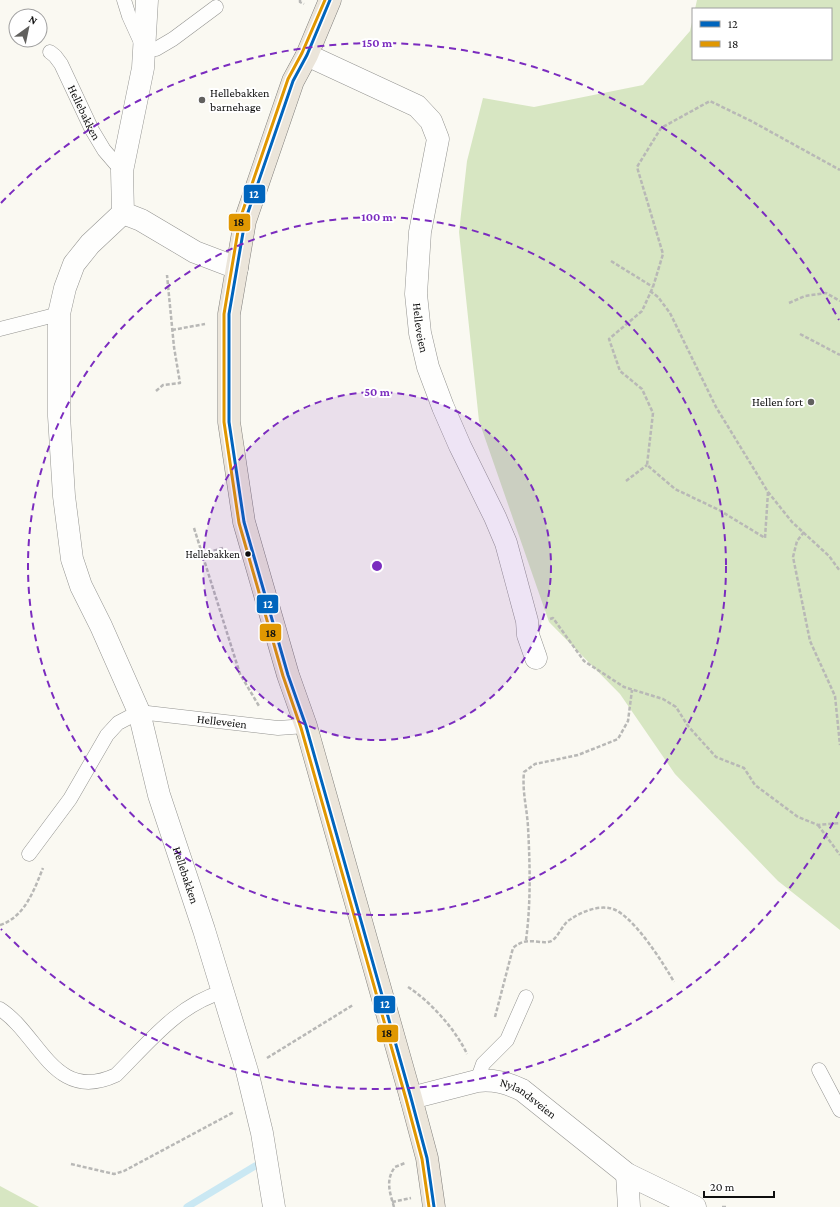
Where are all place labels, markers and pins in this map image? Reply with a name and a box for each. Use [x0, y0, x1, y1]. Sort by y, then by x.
place label: Hellebakken barnehage [210, 86, 270, 114]
marker: Hellebakken barnehage [197, 95, 207, 105]
place label: Hellen fort [752, 395, 804, 409]
marker: Hellen fort [806, 397, 816, 407]
place label: Hellebakken [185, 548, 240, 560]
marker: Hellebakken [243, 549, 253, 559]
centre of rings [370, 559, 384, 573]

